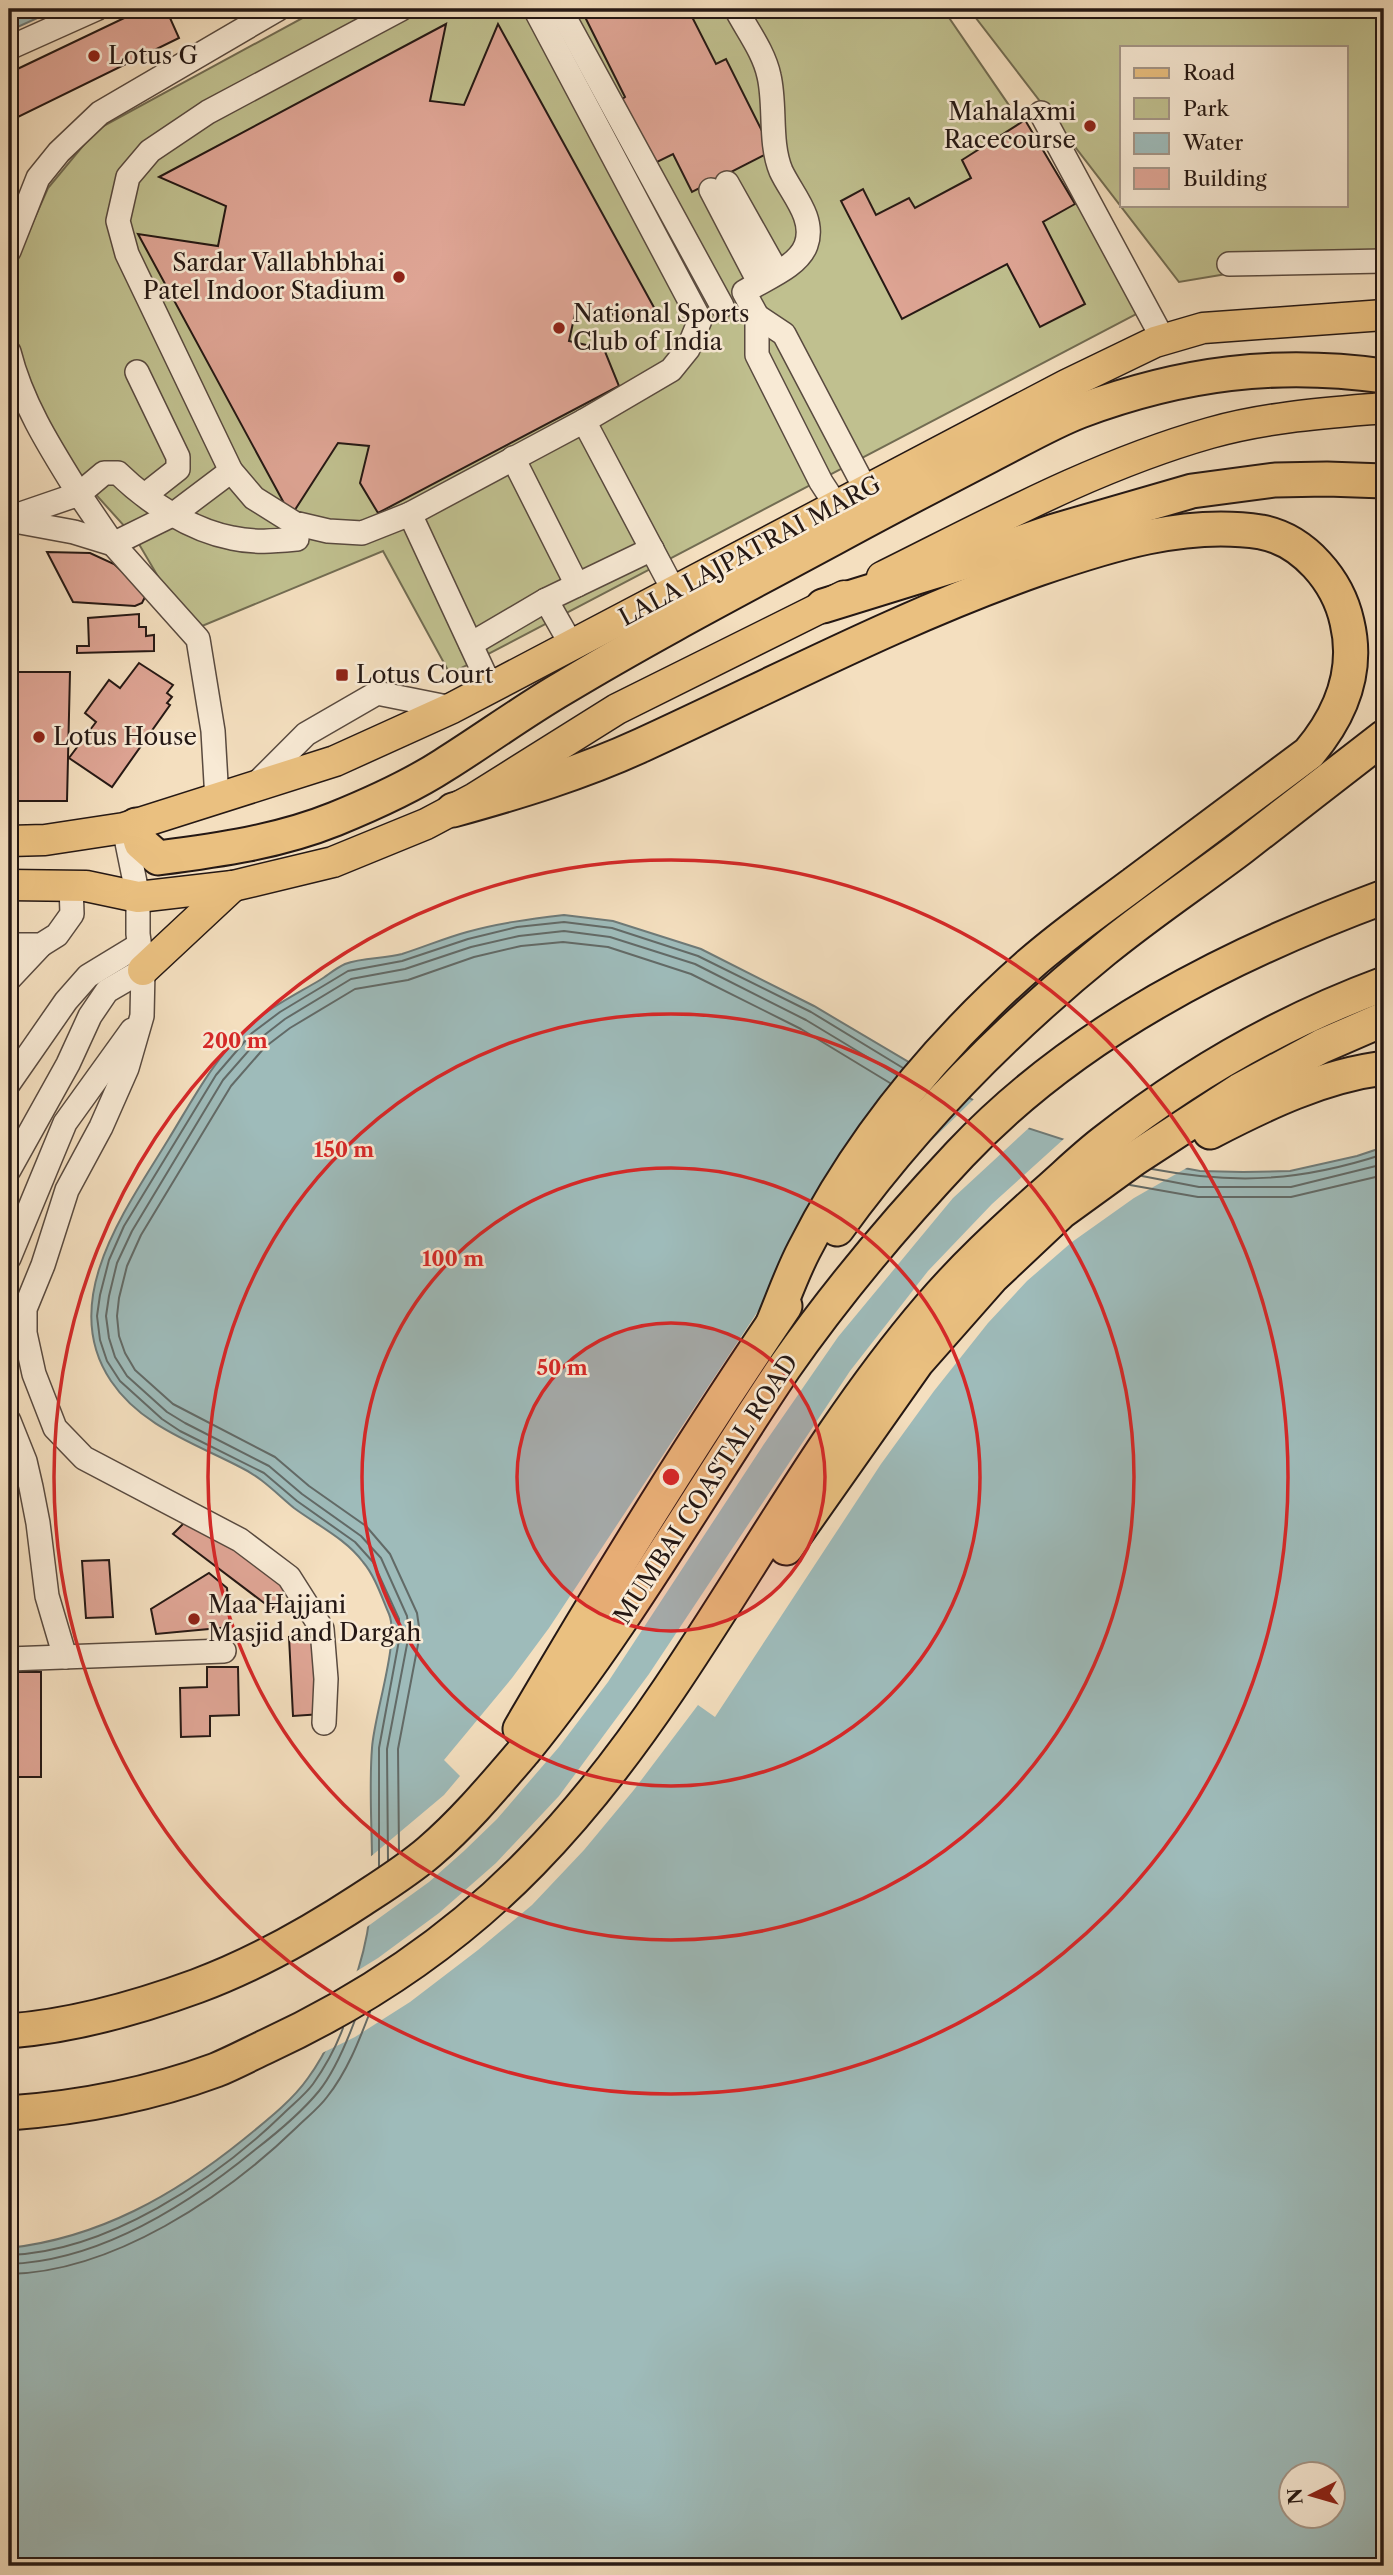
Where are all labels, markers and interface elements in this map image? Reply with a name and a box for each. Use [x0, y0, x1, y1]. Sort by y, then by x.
place label: Lotus G [108, 41, 198, 70]
legend [1120, 46, 1348, 206]
marker: Lotus G [86, 48, 102, 64]
text: Road [1183, 60, 1235, 85]
text: Park [1183, 96, 1229, 121]
place label: Mahalaxmi Racecourse [944, 97, 1076, 154]
marker: Mahalaxmi Racecourse [1082, 118, 1098, 134]
text: Water [1182, 130, 1243, 155]
text: Building [1183, 166, 1268, 191]
place label: Sardar Vallabhbhai Patel Indoor Stadium [143, 248, 385, 305]
marker: Sardar Vallabhbhai Patel Indoor Stadium [391, 269, 407, 285]
place label: National Sports Club of India [573, 299, 749, 356]
marker: National Sports Club of India [551, 320, 567, 336]
street label: LALA LAJPATRAI MARG [614, 469, 886, 632]
place label: Lotus Court [356, 660, 494, 689]
marker: Lotus Court [334, 667, 350, 683]
place label: Lotus House [53, 722, 197, 751]
marker: Lotus House [31, 729, 47, 745]
text: 200 m [202, 1028, 268, 1053]
text: 150 m [314, 1137, 374, 1162]
text: 100 m [422, 1246, 484, 1271]
street label: MUMBAI COASTAL ROAD [608, 1349, 804, 1629]
text: 50 m [536, 1355, 588, 1380]
centre of rings [659, 1465, 683, 1489]
place label: Maa Hajjani Masjid and Dargah [208, 1590, 421, 1647]
marker: Maa Hajjani Masjid and Dargah [186, 1611, 202, 1627]
north arrow [1278, 2460, 1348, 2530]
text: N [1283, 2487, 1308, 2506]

